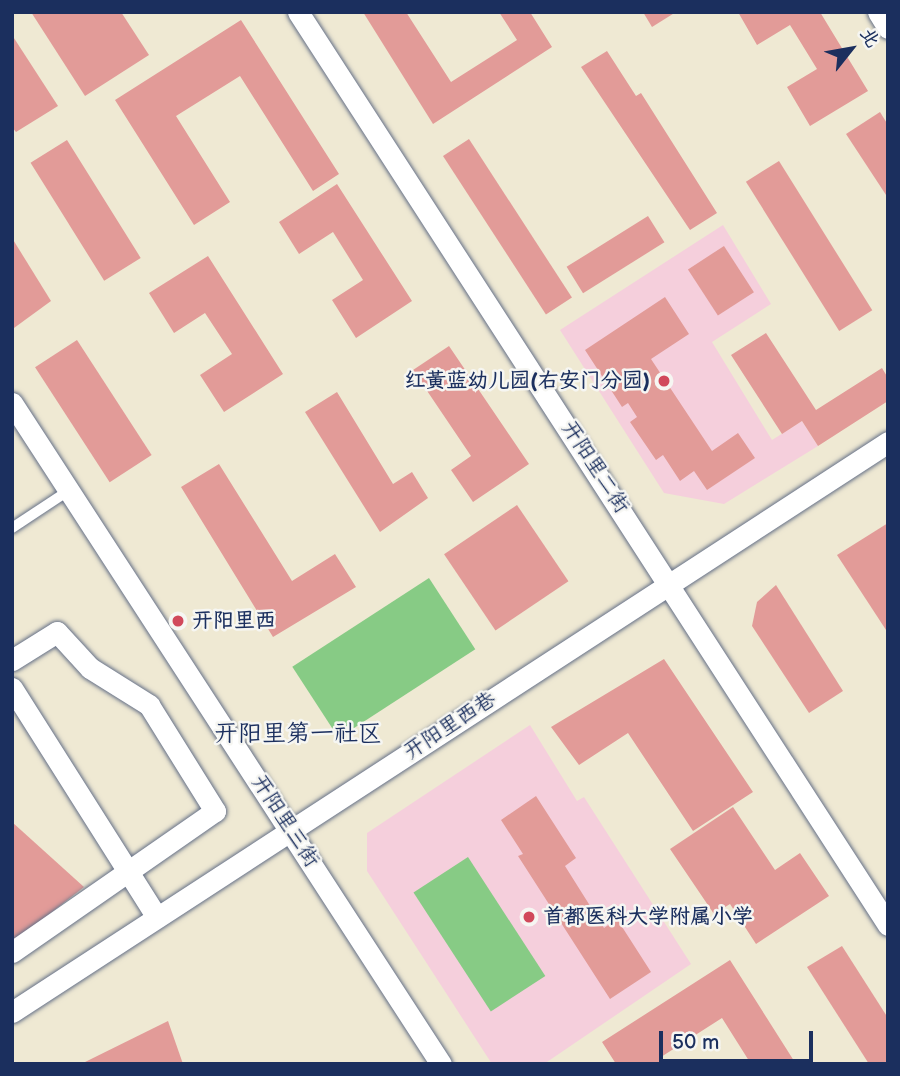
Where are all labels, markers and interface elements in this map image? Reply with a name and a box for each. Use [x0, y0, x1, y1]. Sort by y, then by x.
north arrow [816, 14, 886, 84]
text: 北 [855, 24, 884, 52]
place label: 红黄蓝幼儿园(右安门分园) [404, 368, 650, 394]
marker: 红黄蓝幼儿园(右安门分园) [656, 373, 672, 389]
street label: 开阳里二街 [556, 416, 634, 518]
place label: 开阳里西 [192, 608, 276, 634]
marker: 开阳里西 [170, 613, 186, 629]
street label: 开阳里西巷 [399, 687, 501, 765]
district label: 开阳里第一社区 [214, 720, 382, 748]
street label: 开阳里三街 [246, 770, 324, 872]
place label: 首都医科大学附属小学 [543, 904, 753, 930]
marker: 首都医科大学附属小学 [521, 909, 537, 925]
scale bar [662, 1016, 816, 1060]
text: 50 m [672, 1030, 719, 1055]

